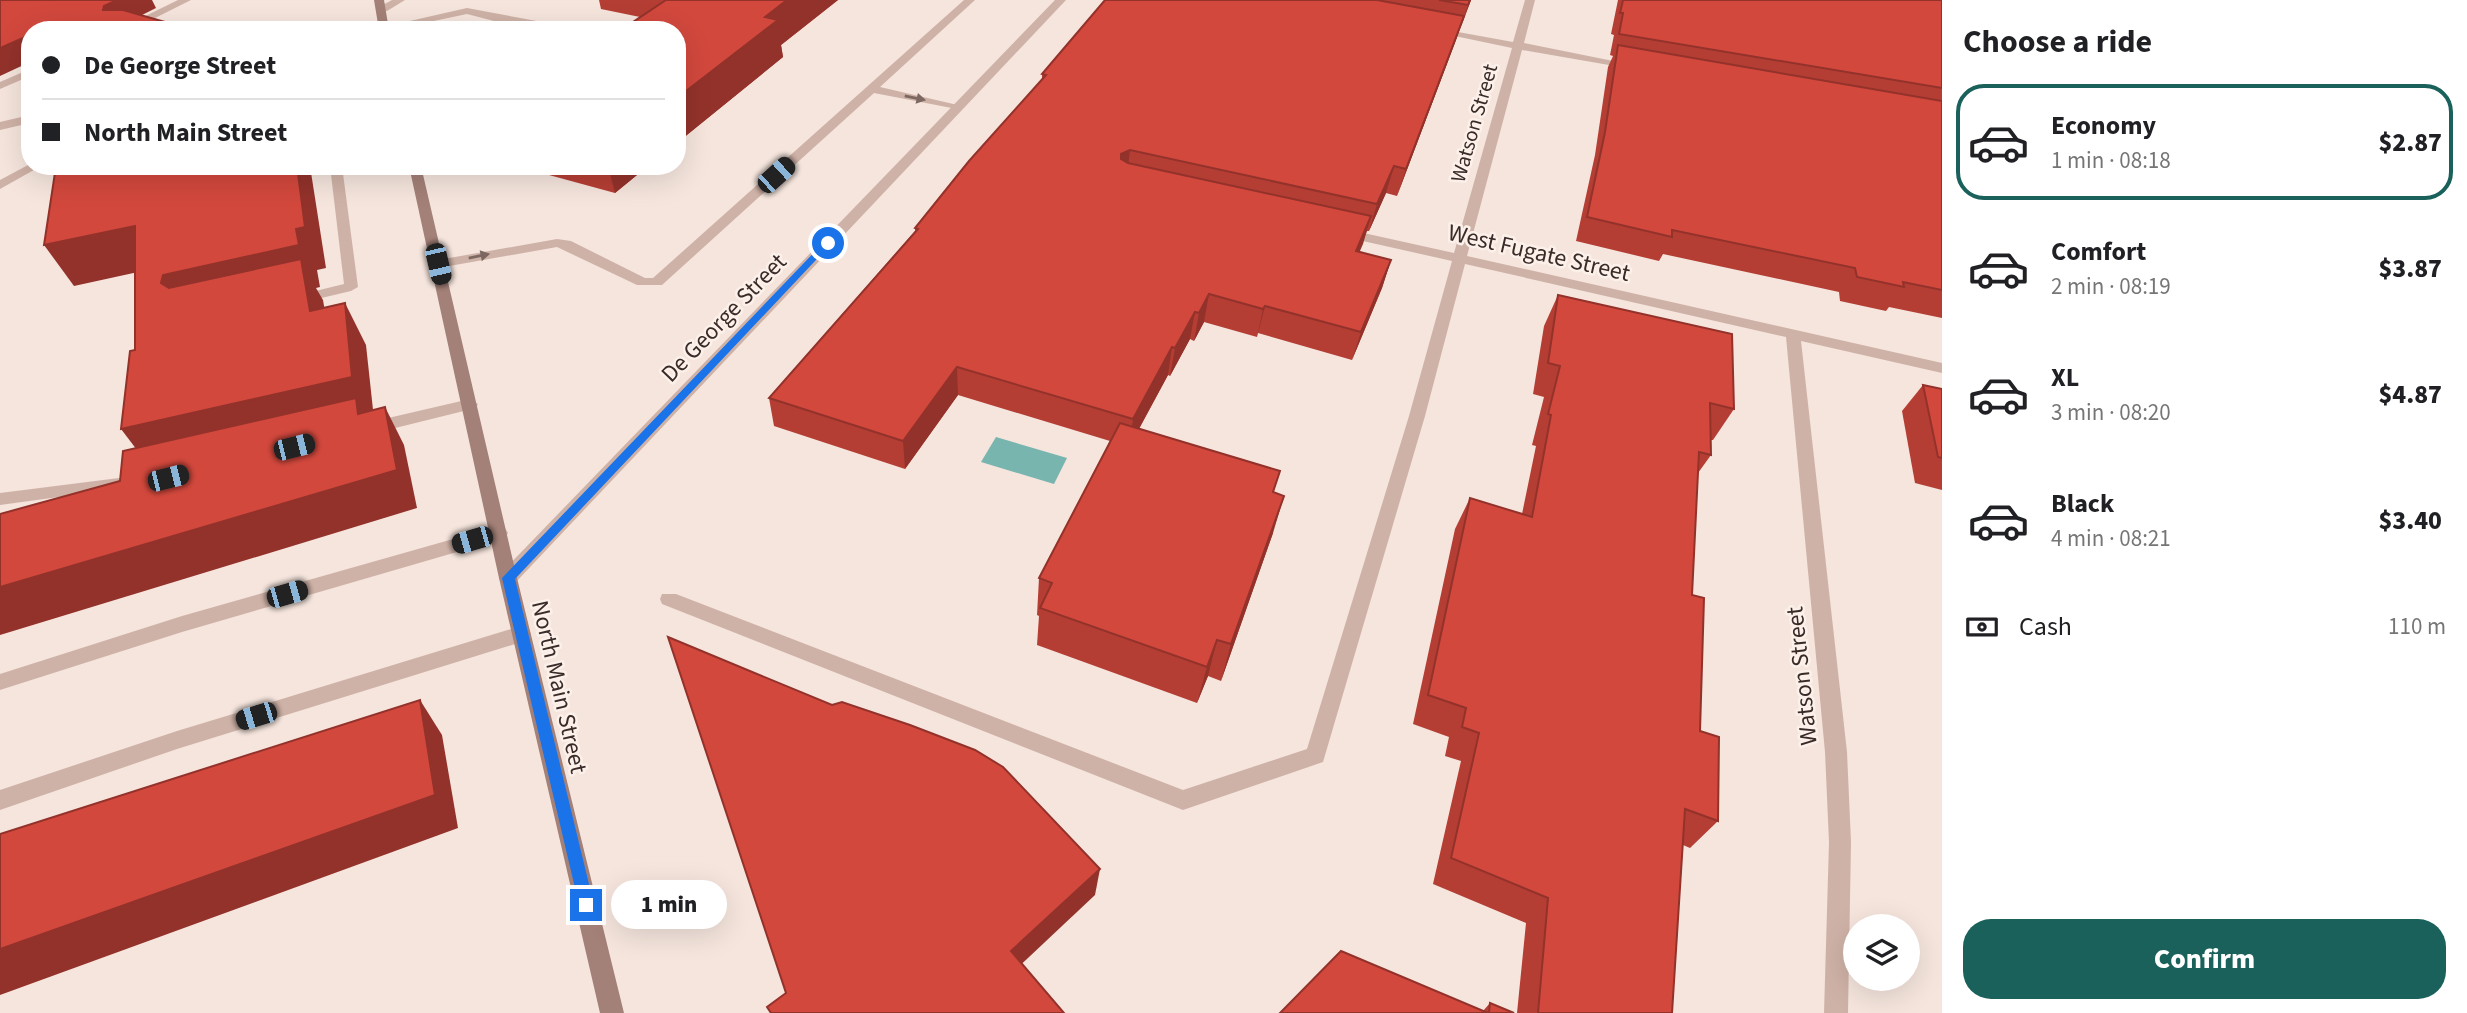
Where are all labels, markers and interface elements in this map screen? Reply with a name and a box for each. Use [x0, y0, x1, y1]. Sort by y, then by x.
text: Choose a ride [1963, 19, 2152, 65]
text: De George Street [84, 47, 276, 84]
street label: Watson Street [1443, 60, 1505, 186]
one-way arrow [904, 92, 926, 103]
text: Economy [2051, 107, 2156, 144]
icon: car [1967, 111, 2030, 174]
text: North Main Street [84, 114, 287, 151]
text: $2.87 [2378, 124, 2442, 161]
text: 1 min · 08:18 [2051, 144, 2171, 177]
car [754, 153, 799, 197]
street label: West Fugate Street [1445, 215, 1633, 291]
route start [812, 227, 844, 259]
text: Comfort [2051, 233, 2146, 270]
icon: car [1967, 237, 2030, 300]
car [424, 241, 453, 287]
street label: De George Street [653, 245, 795, 391]
one-way arrow [468, 250, 490, 261]
text: $3.87 [2378, 250, 2442, 287]
text: 2 min · 08:19 [2051, 270, 2171, 303]
text: XL [2051, 359, 2079, 396]
icon: car [1967, 363, 2030, 426]
text: $4.87 [2378, 376, 2442, 413]
text: 3 min · 08:20 [2051, 396, 2171, 429]
car [272, 432, 317, 462]
car [146, 463, 191, 493]
text: Black [2051, 485, 2114, 522]
icon: car [1967, 489, 2030, 552]
text: $3.40 [2378, 502, 2442, 539]
text: 4 min · 08:21 [2051, 522, 2171, 555]
car [449, 524, 496, 556]
car [264, 578, 311, 610]
street label: North Main Street [522, 597, 596, 777]
street label: Watson Street [1777, 605, 1827, 747]
icon: cash [1963, 608, 2001, 646]
text: Cash [2019, 608, 2072, 645]
text: 110 m [2388, 610, 2446, 643]
car [233, 700, 280, 732]
callout: 1 min [610, 880, 726, 930]
text: 1 min [641, 888, 697, 921]
route end [570, 889, 602, 921]
map controls [1843, 914, 1920, 991]
button: layers [1843, 914, 1920, 991]
button: Confirm [1963, 919, 2446, 999]

